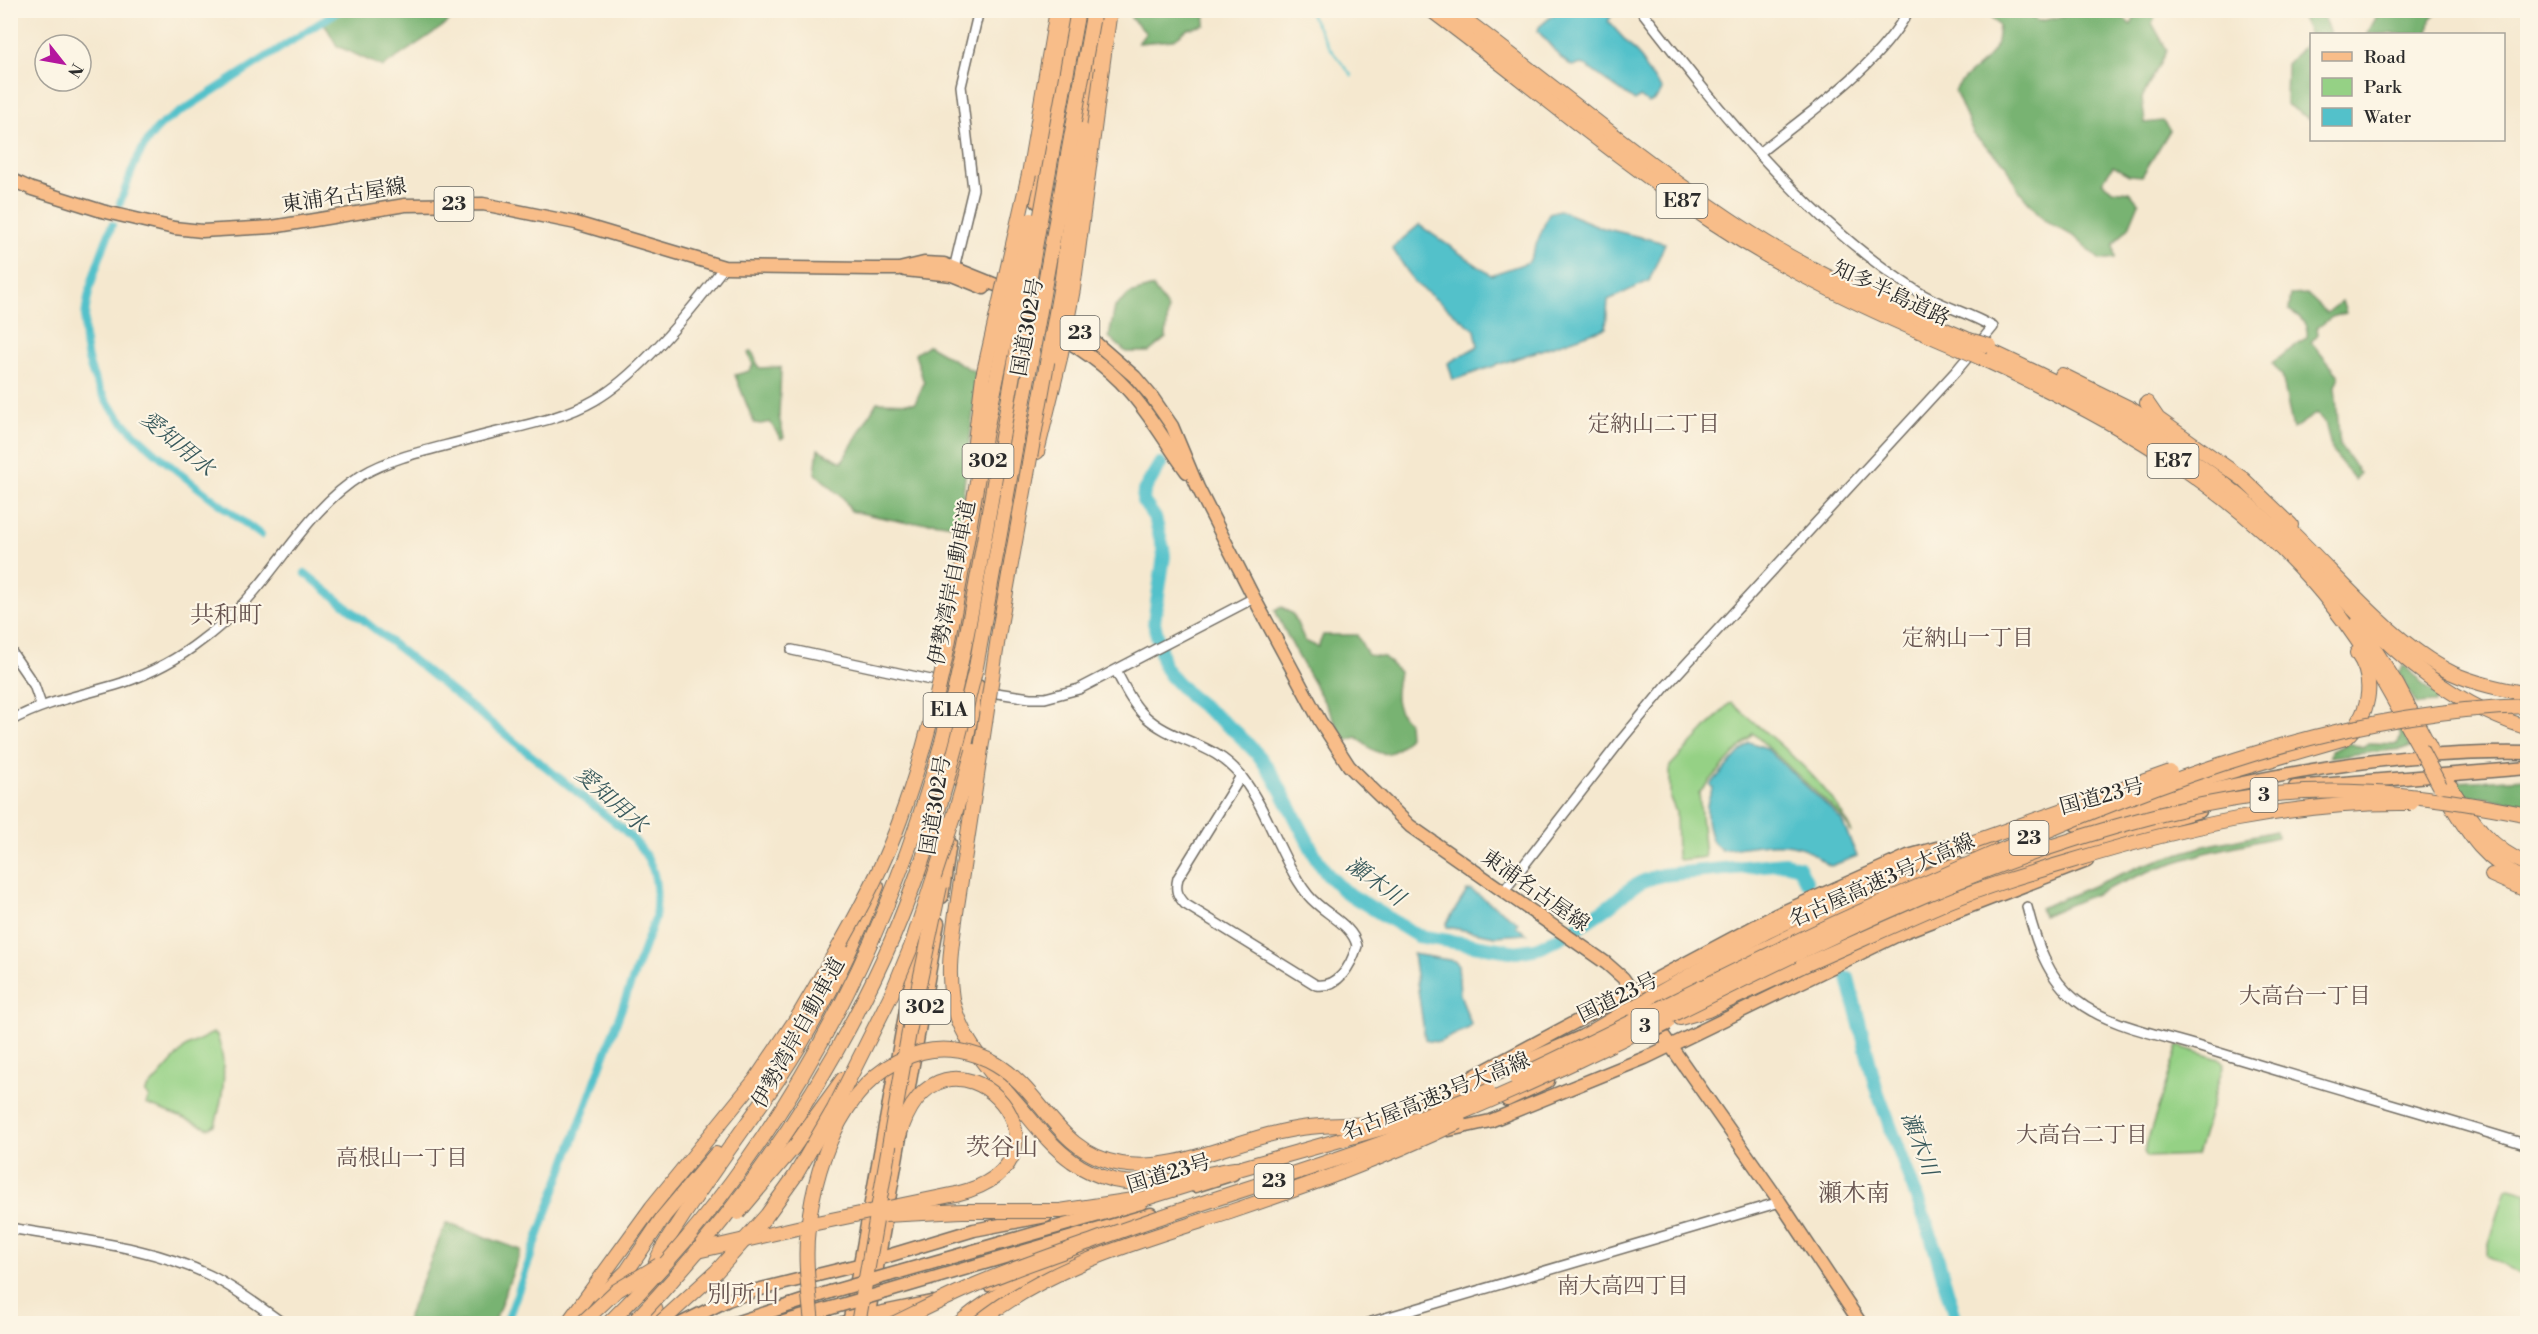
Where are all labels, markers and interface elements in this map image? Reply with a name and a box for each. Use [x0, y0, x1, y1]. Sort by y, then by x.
north arrow [33, 33, 93, 93]
legend [2310, 33, 2505, 141]
text: Road [2364, 46, 2407, 69]
text: N [63, 60, 87, 81]
text: Park [2364, 76, 2403, 99]
text: Water [2363, 106, 2412, 129]
street label: 東浦名古屋線 [280, 173, 408, 219]
road number: E87 [1656, 184, 1708, 218]
road number: 23 [434, 187, 474, 221]
street label: 知多半島道路 [1828, 256, 1954, 332]
street label: 国道302号 [1007, 275, 1049, 379]
road number: 23 [1060, 316, 1100, 350]
water label: 愛知用水 [135, 405, 221, 484]
district label: 定納山二丁目 [1588, 411, 1720, 438]
road number: 302 [962, 444, 1014, 478]
road number: E87 [2148, 444, 2198, 478]
street label: 伊勢湾岸自動車道 [924, 498, 982, 668]
district label: 共和町 [190, 601, 262, 631]
district label: 定納山一丁目 [1902, 625, 2034, 652]
road number: E1A [924, 693, 974, 727]
street label: 国道302号 [915, 754, 957, 856]
water label: 愛知用水 [569, 761, 655, 840]
street label: 国道23号 [2057, 773, 2147, 821]
road number: 3 [2250, 778, 2278, 812]
road number: 23 [2010, 821, 2048, 855]
street label: 名古屋高速3号大高線 [1785, 828, 1979, 934]
street label: 東浦名古屋線 [1476, 844, 1594, 938]
water label: 瀬木川 [1340, 852, 1411, 913]
street label: 伊勢湾岸自動車道 [747, 953, 851, 1113]
street label: 国道23号 [1574, 968, 1662, 1028]
district label: 大高台一丁目 [2239, 983, 2371, 1010]
road number: 302 [900, 990, 950, 1024]
road number: 3 [1632, 1009, 1658, 1043]
street label: 名古屋高速3号大高線 [1338, 1047, 1534, 1147]
water label: 瀬木川 [1895, 1108, 1944, 1181]
district label: 大高台二丁目 [2016, 1122, 2148, 1149]
district label: 茨谷山 [966, 1133, 1038, 1163]
district label: 高根山一丁目 [336, 1145, 468, 1172]
street label: 国道23号 [1124, 1149, 1214, 1199]
road number: 23 [1254, 1164, 1294, 1198]
district label: 瀬木南 [1818, 1179, 1890, 1209]
district label: 南大高四丁目 [1557, 1273, 1689, 1300]
district label: 別所山 [707, 1280, 779, 1310]

